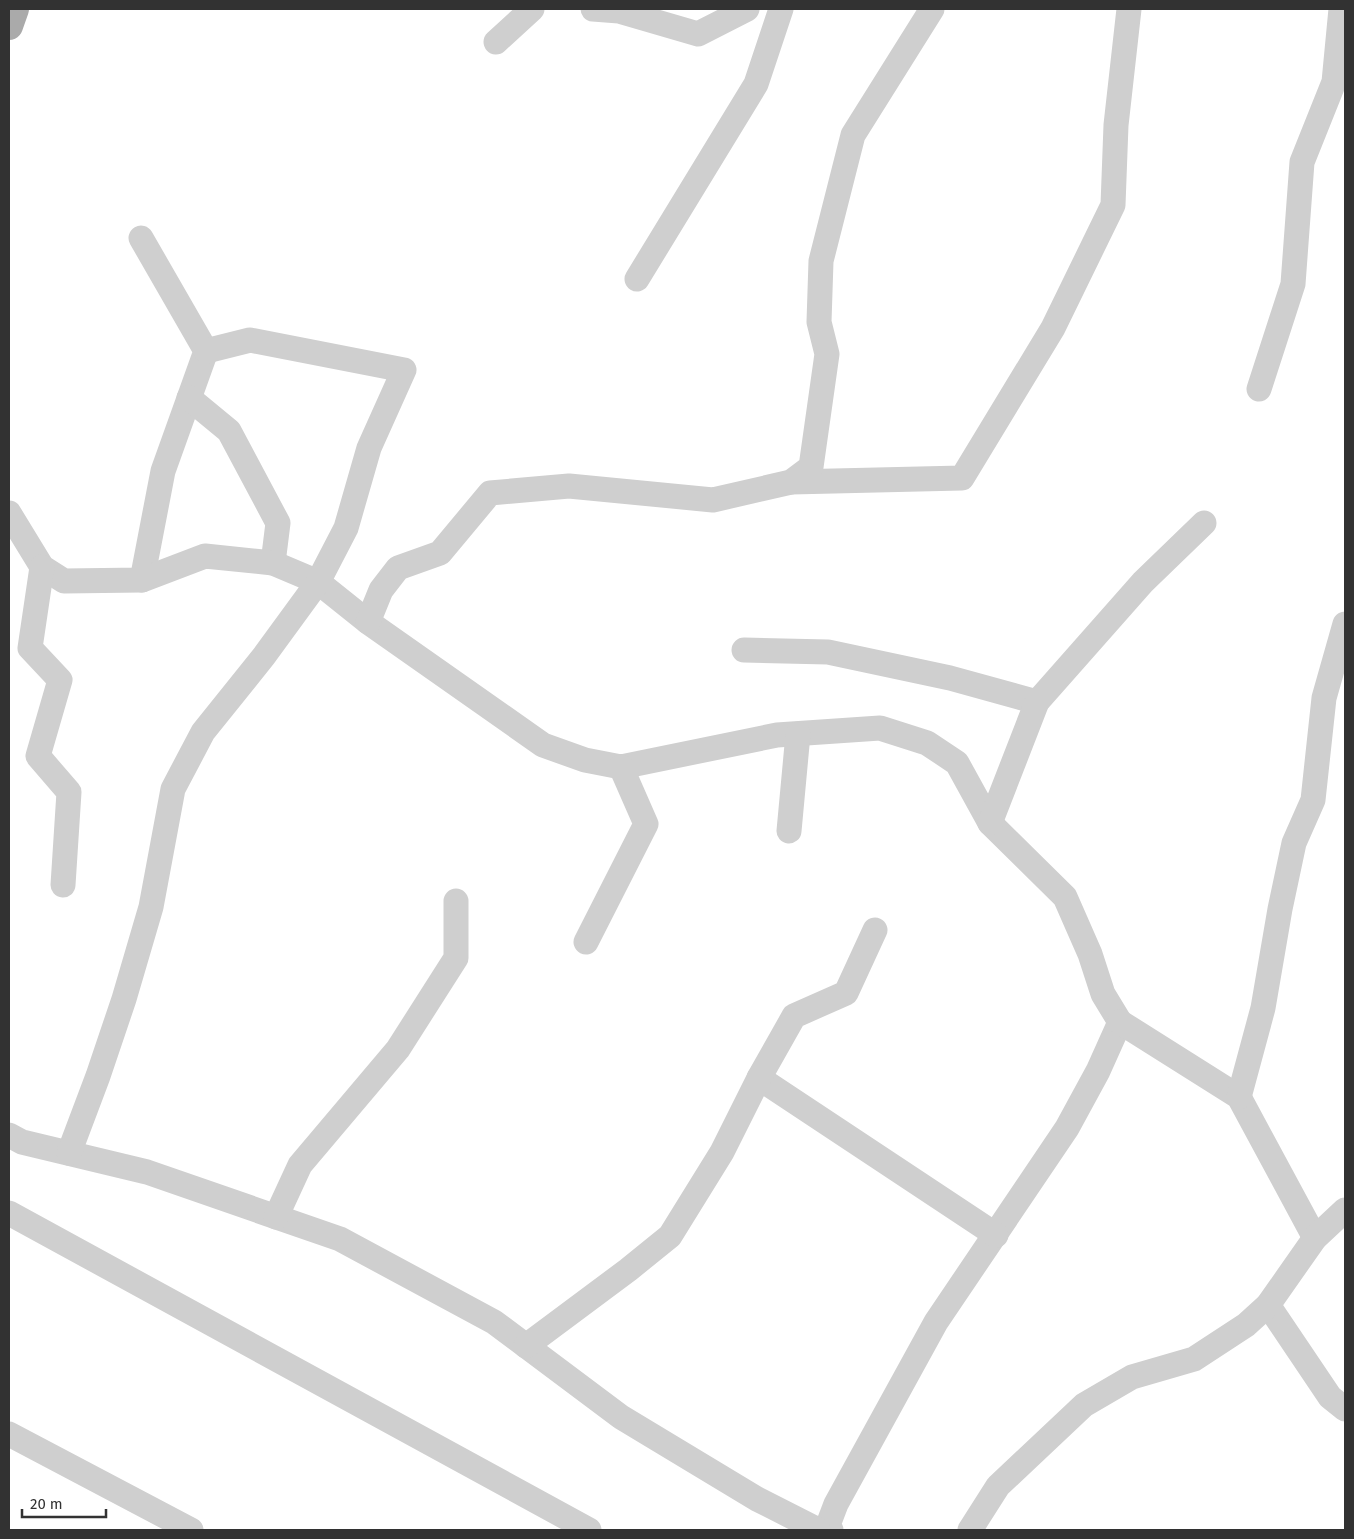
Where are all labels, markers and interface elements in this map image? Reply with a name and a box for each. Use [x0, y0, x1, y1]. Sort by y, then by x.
scale bar [22, 1486, 106, 1518]
text: 20 m [30, 1495, 63, 1513]

